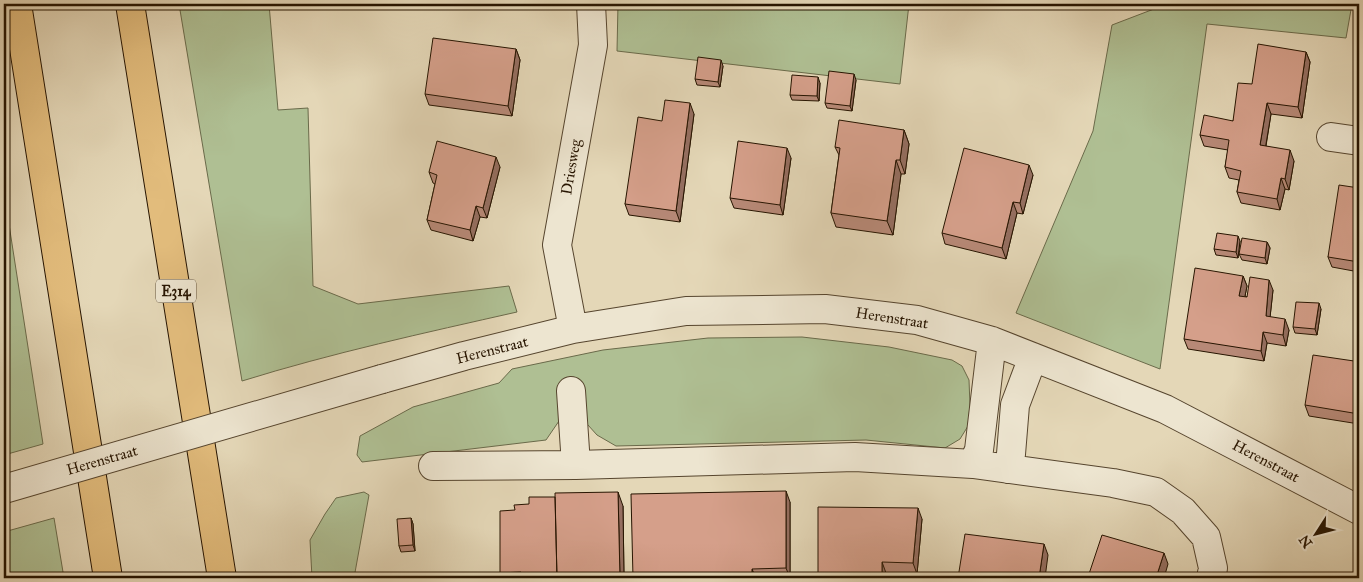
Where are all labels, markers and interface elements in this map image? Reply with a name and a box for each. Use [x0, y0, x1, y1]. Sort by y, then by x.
street label: Driesweg [557, 137, 585, 196]
road number: E314 [156, 280, 196, 302]
street label: Herenstraat [854, 303, 930, 333]
street label: Herenstraat [454, 332, 530, 368]
street label: Herenstraat [1229, 436, 1303, 486]
street label: Herenstraat [64, 441, 140, 479]
north arrow [1290, 510, 1340, 560]
text: N [1295, 531, 1316, 551]

